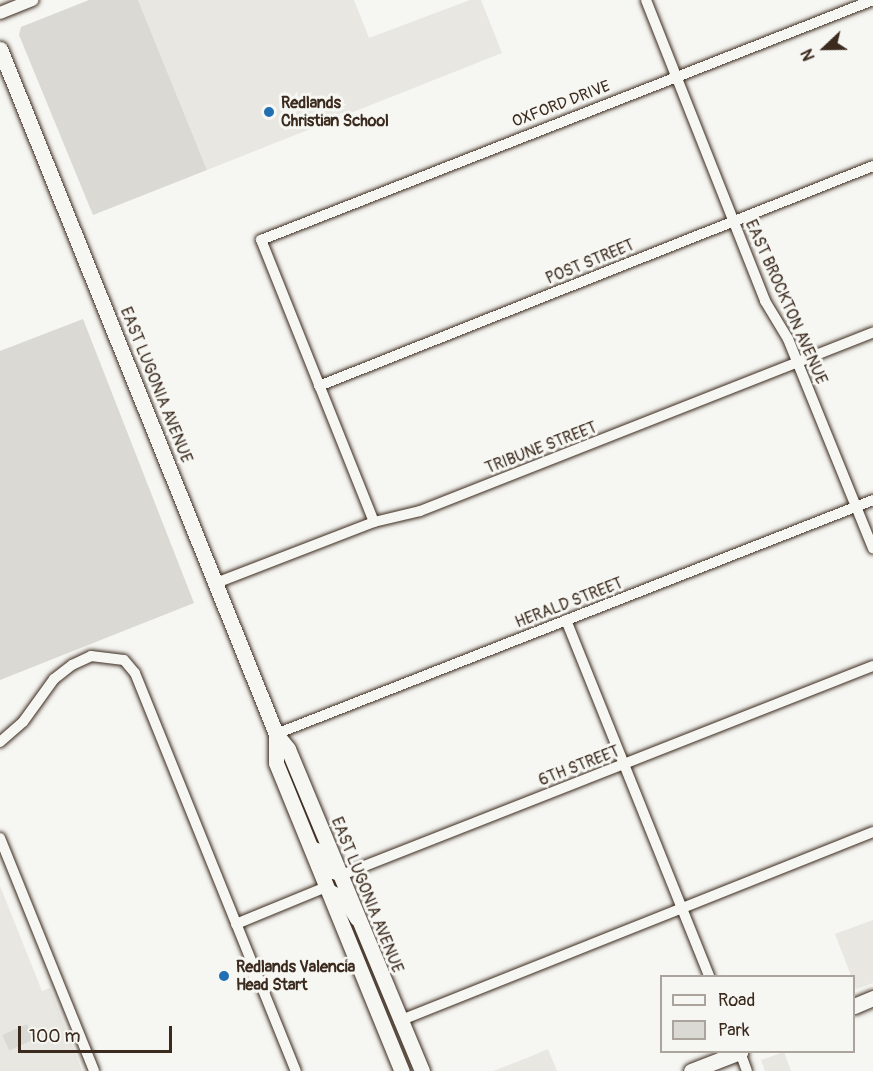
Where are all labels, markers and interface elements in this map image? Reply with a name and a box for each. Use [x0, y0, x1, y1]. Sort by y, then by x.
north arrow [795, 18, 855, 78]
text: N [797, 46, 820, 64]
street label: OXFORD DRIVE [509, 76, 613, 132]
place label: Redlands Christian School [281, 93, 389, 131]
marker: Redlands Christian School [262, 105, 276, 119]
street label: EAST BROCKTON AVENUE [741, 217, 831, 387]
street label: POST STREET [543, 236, 637, 288]
street label: EAST LUGONIA AVENUE [116, 304, 196, 466]
street label: TRIBUNE STREET [483, 418, 599, 478]
street label: HERALD STREET [513, 574, 625, 632]
street label: 6TH STREET [536, 742, 622, 790]
street label: EAST LUGONIA AVENUE [327, 814, 407, 976]
place label: Redlands Valencia Head Start [236, 957, 355, 995]
marker: Redlands Valencia Head Start [217, 969, 231, 983]
legend [660, 975, 855, 1053]
text: Road [718, 989, 755, 1012]
scale bar [21, 1014, 176, 1052]
text: Park [718, 1019, 750, 1042]
text: 100 m [29, 1025, 81, 1048]

